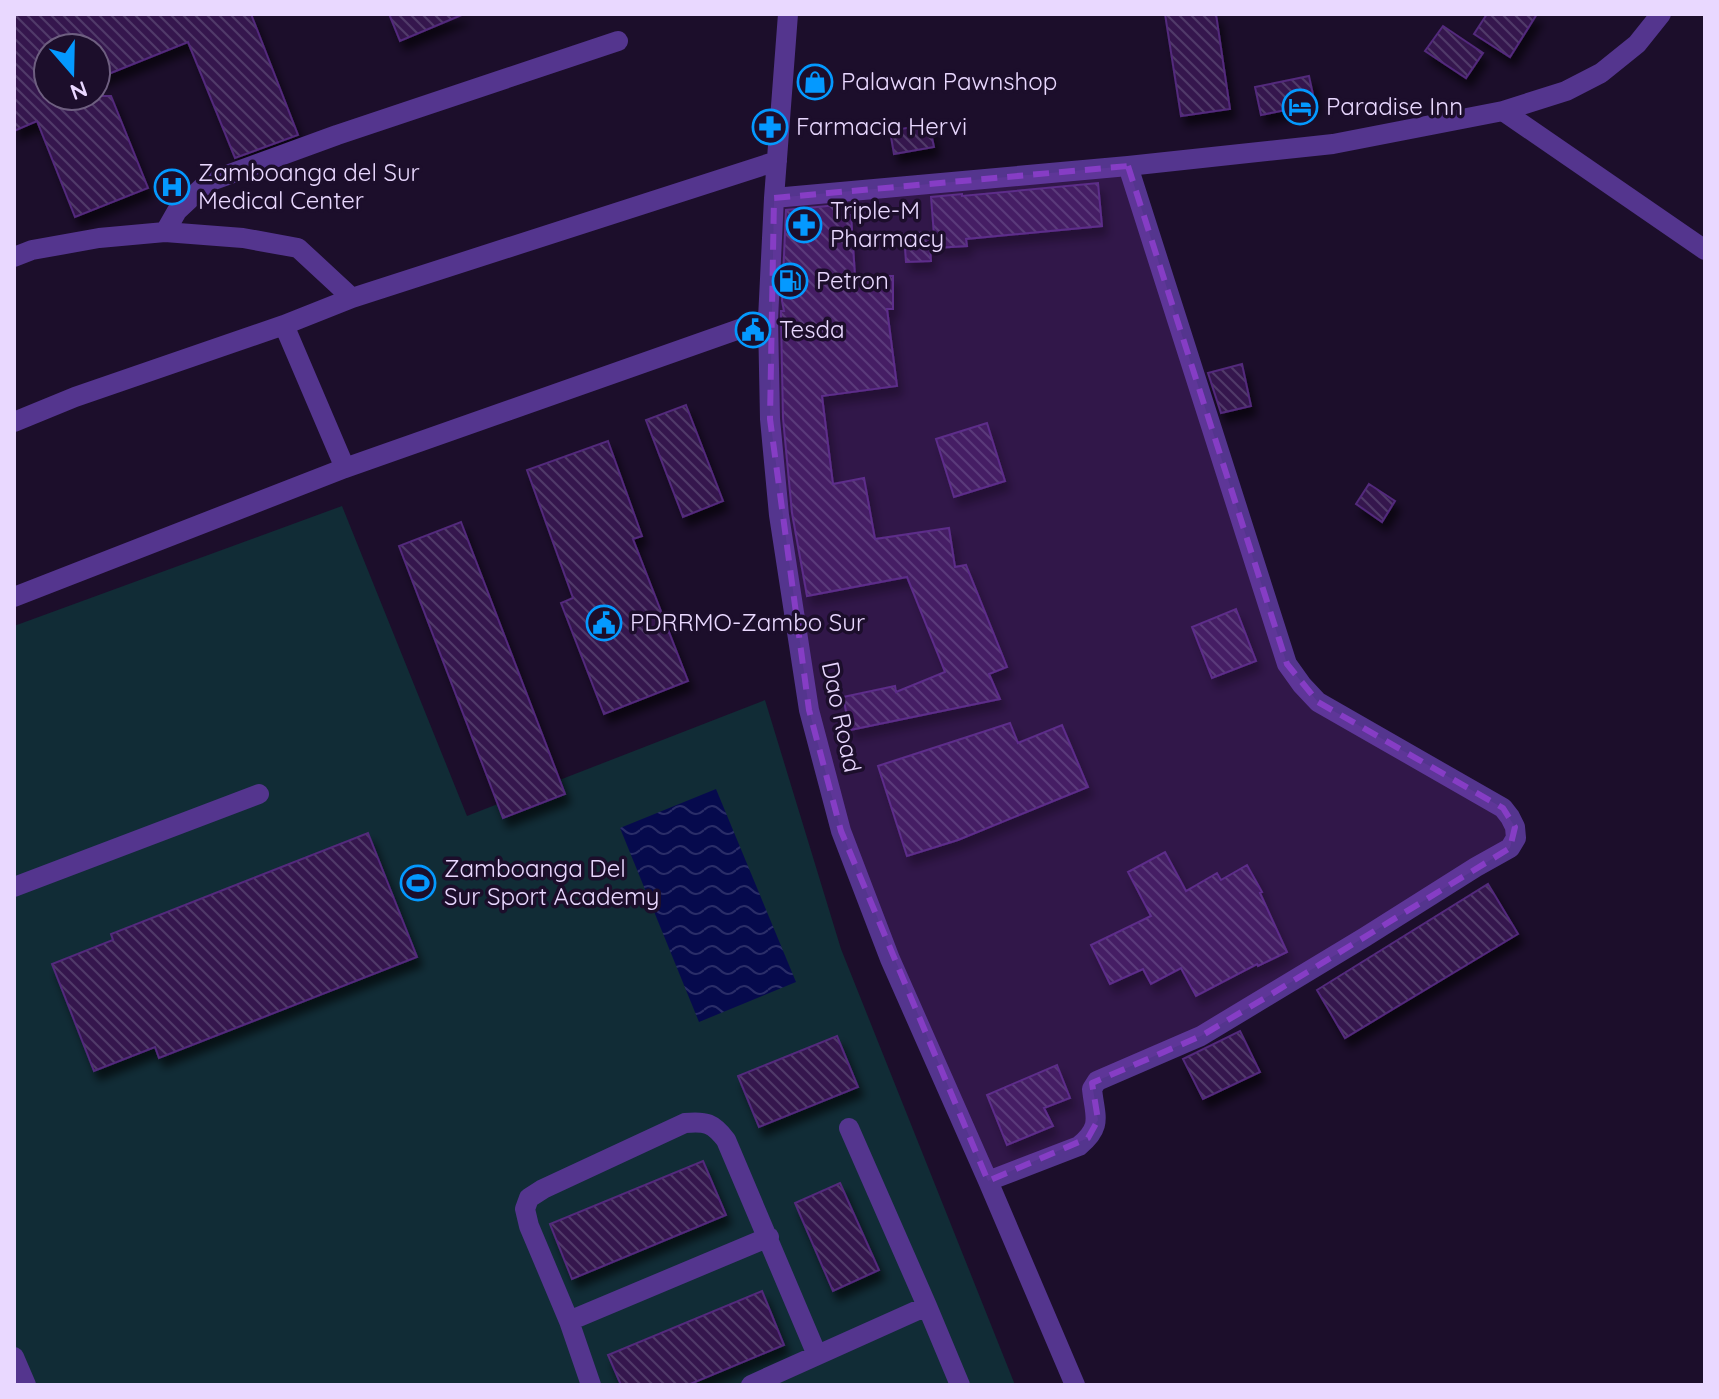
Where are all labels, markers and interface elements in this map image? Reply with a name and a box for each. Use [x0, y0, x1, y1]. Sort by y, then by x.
north arrow [32, 32, 112, 112]
shop icon: Palawan Pawnshop [796, 63, 834, 101]
place label: Palawan Pawnshop [841, 66, 1057, 96]
text: N [66, 75, 91, 107]
hotel icon: Paradise Inn [1281, 88, 1319, 126]
place label: Paradise Inn [1326, 91, 1463, 121]
pharmacy icon: Farmacia Hervi [751, 108, 789, 146]
place label: Farmacia Hervi [796, 111, 967, 141]
place label: Zamboanga del Sur Medical Center [198, 157, 420, 215]
hospital icon: Zamboanga del Sur Medical Center [153, 168, 191, 206]
place label: Triple-M Pharmacy [830, 195, 944, 253]
pharmacy icon: Triple-M Pharmacy [785, 206, 823, 244]
fuel station icon: Petron [771, 262, 809, 300]
place label: Petron [816, 265, 889, 295]
public building icon: Tesda [734, 311, 772, 349]
place label: Tesda [779, 314, 845, 344]
public building icon: PDRRMO-Zambo Sur [585, 604, 623, 642]
place label: PDRRMO-Zambo Sur [630, 607, 865, 637]
street label: Dao Road [816, 659, 868, 775]
place label: Zamboanga Del Sur Sport Academy [444, 853, 659, 911]
sports icon: Zamboanga Del Sur Sport Academy [399, 864, 437, 902]

